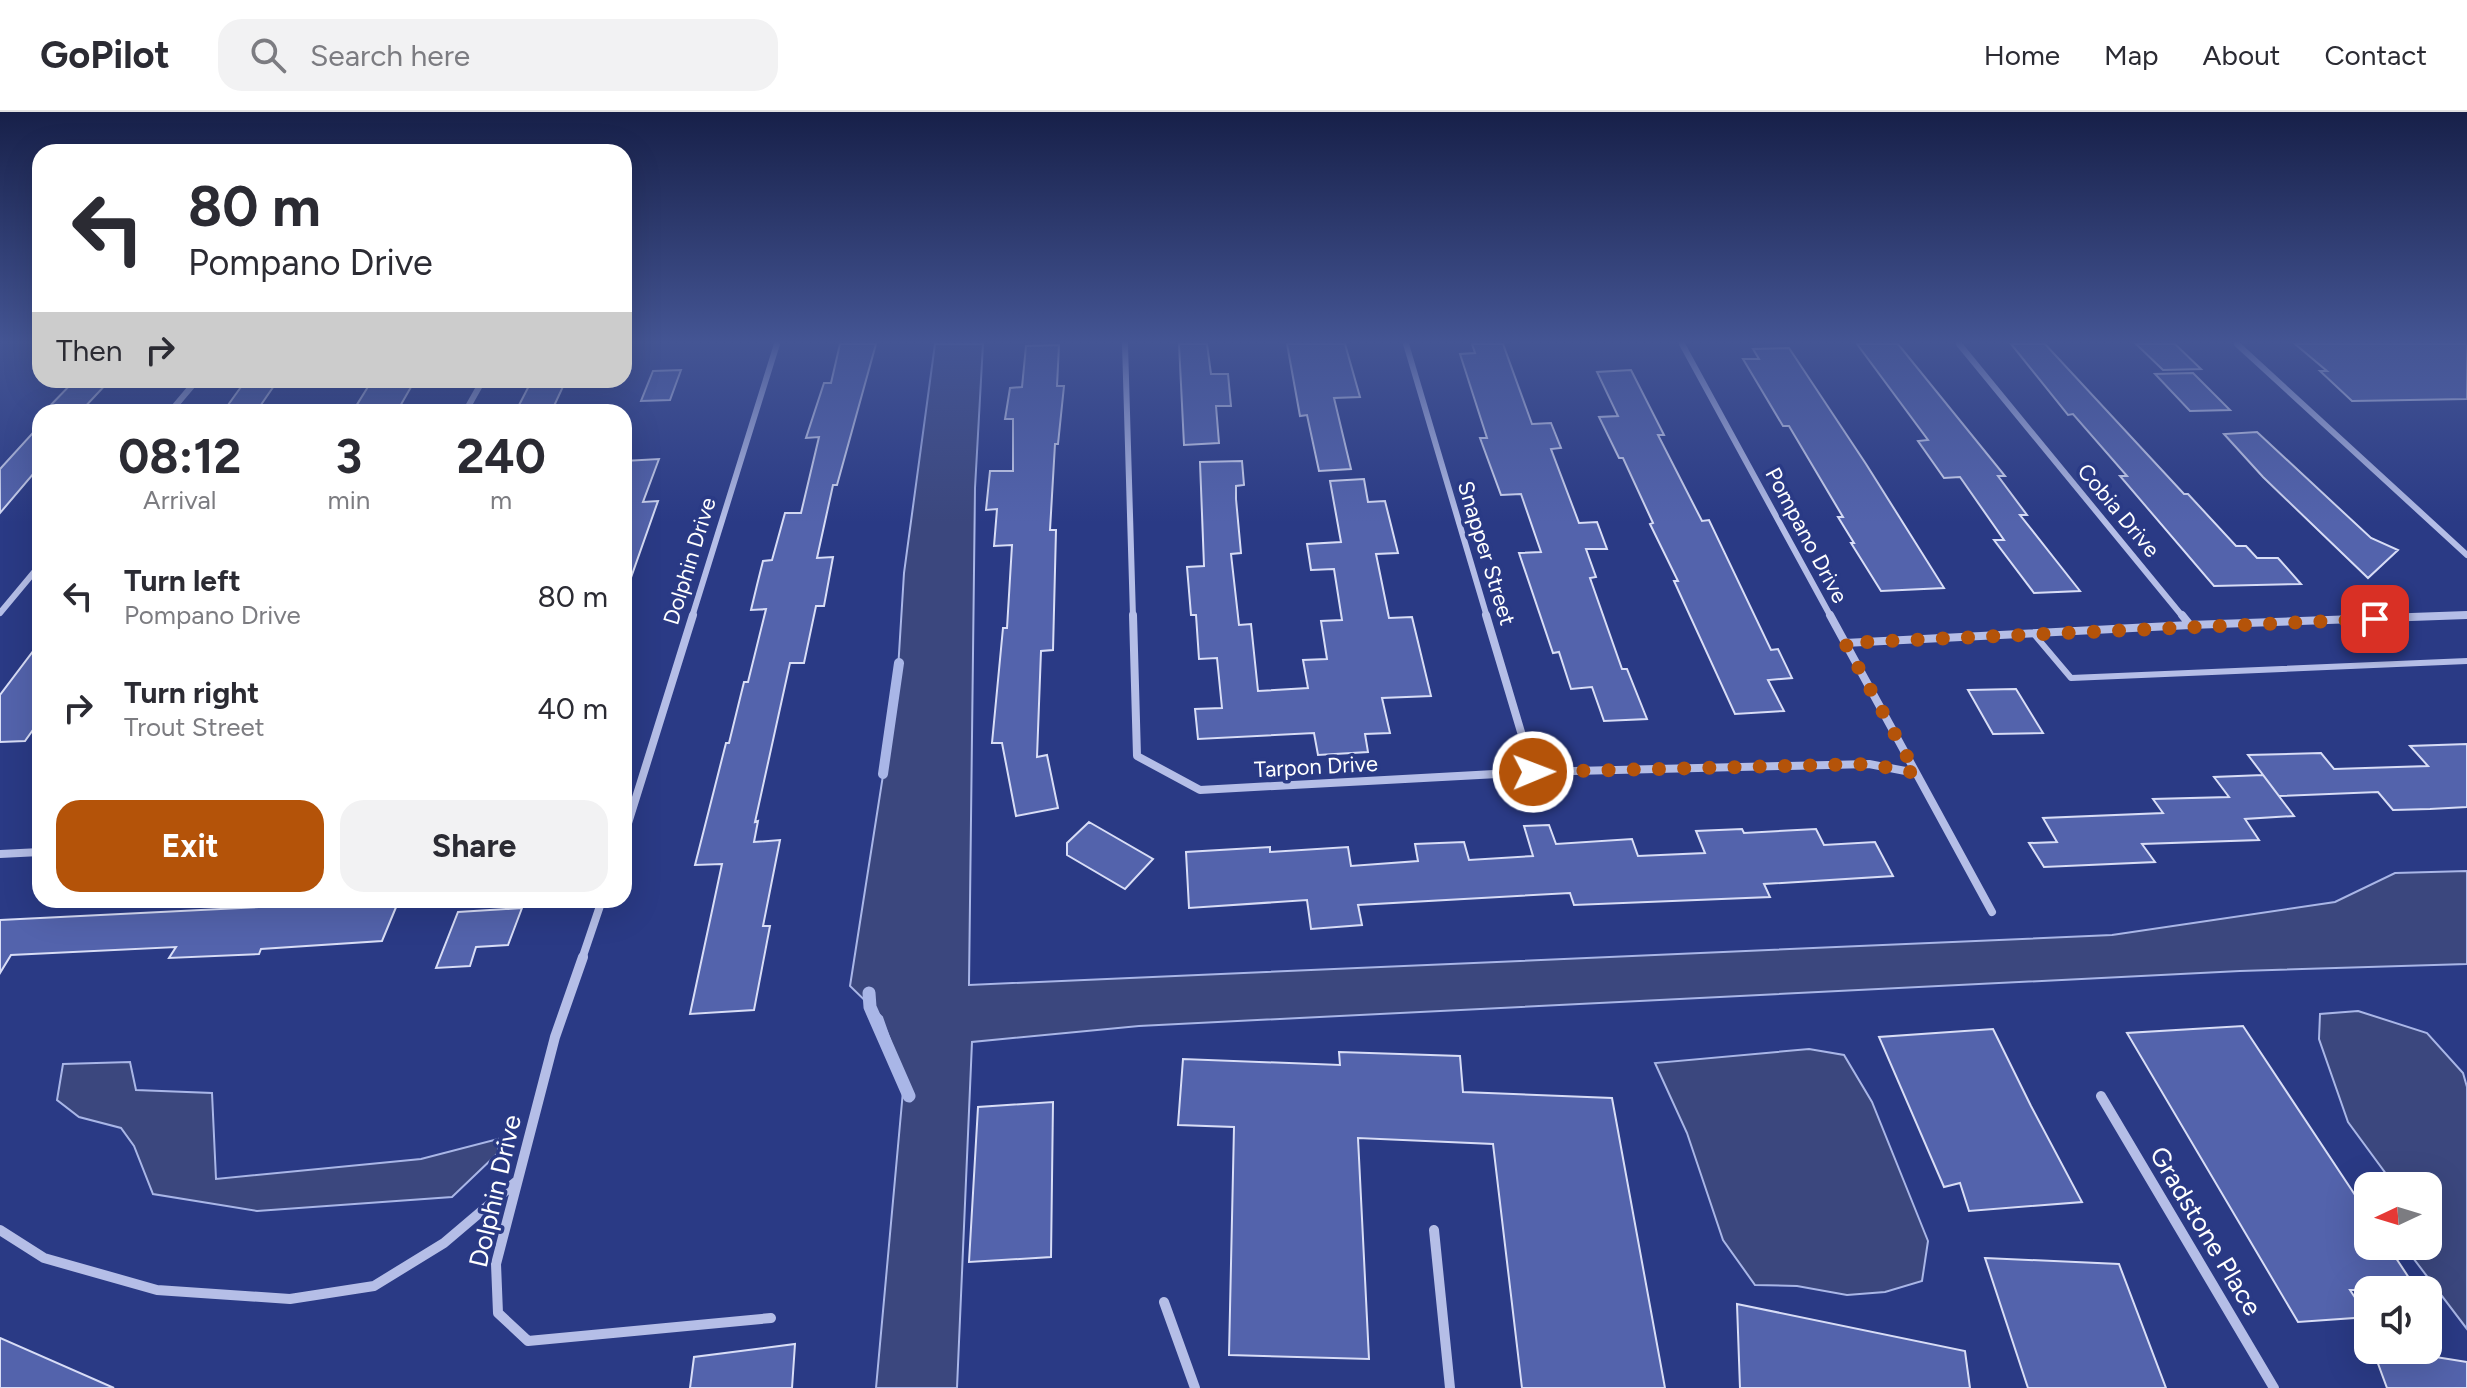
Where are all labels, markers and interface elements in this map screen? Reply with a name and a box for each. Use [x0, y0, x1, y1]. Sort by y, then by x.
search box [218, 19, 778, 91]
text: GoPilot [40, 32, 170, 78]
icon: search [246, 33, 290, 77]
text: Search here [310, 37, 470, 74]
text: Home [1984, 38, 2060, 72]
text: Map [2104, 38, 2159, 72]
text: About [2203, 38, 2280, 72]
text: Contact [2324, 38, 2427, 72]
text: 80 m [188, 173, 321, 240]
icon: left [56, 176, 160, 280]
text: Pompano Drive [188, 241, 433, 284]
icon: right [138, 328, 182, 372]
text: Then [56, 332, 122, 369]
text: 08:12 [118, 427, 241, 485]
text: 3 [336, 427, 362, 485]
text: 240 [456, 427, 546, 485]
street label: Cobia Drive [2072, 458, 2166, 563]
street label: Pompano Drive [1760, 463, 1854, 608]
street label: Snapper Street [1452, 478, 1521, 629]
text: Arrival [143, 484, 216, 516]
text: min [328, 484, 370, 516]
text: m [490, 484, 512, 516]
street label: Dolphin Drive [657, 494, 722, 628]
text: Turn left [124, 562, 241, 599]
icon: left [56, 574, 100, 618]
text: 80 m [537, 578, 608, 615]
pin [2341, 585, 2409, 653]
icon: arrive [2353, 597, 2397, 641]
text: Pompano Drive [124, 599, 301, 631]
text: Turn right [124, 674, 259, 711]
icon: right [56, 686, 100, 730]
text: 40 m [537, 690, 608, 727]
text: Trout Street [124, 711, 265, 743]
position arrow [1491, 730, 1575, 814]
street label: Tarpon Drive [1254, 750, 1379, 783]
button: Exit [56, 800, 324, 892]
button: Share [340, 800, 608, 892]
street label: Dolphin Drive [462, 1112, 528, 1270]
street label: Gradstone Place [2143, 1141, 2269, 1321]
north arrow [2354, 1172, 2442, 1260]
map controls [2354, 1172, 2442, 1364]
button: sound [2354, 1276, 2442, 1364]

